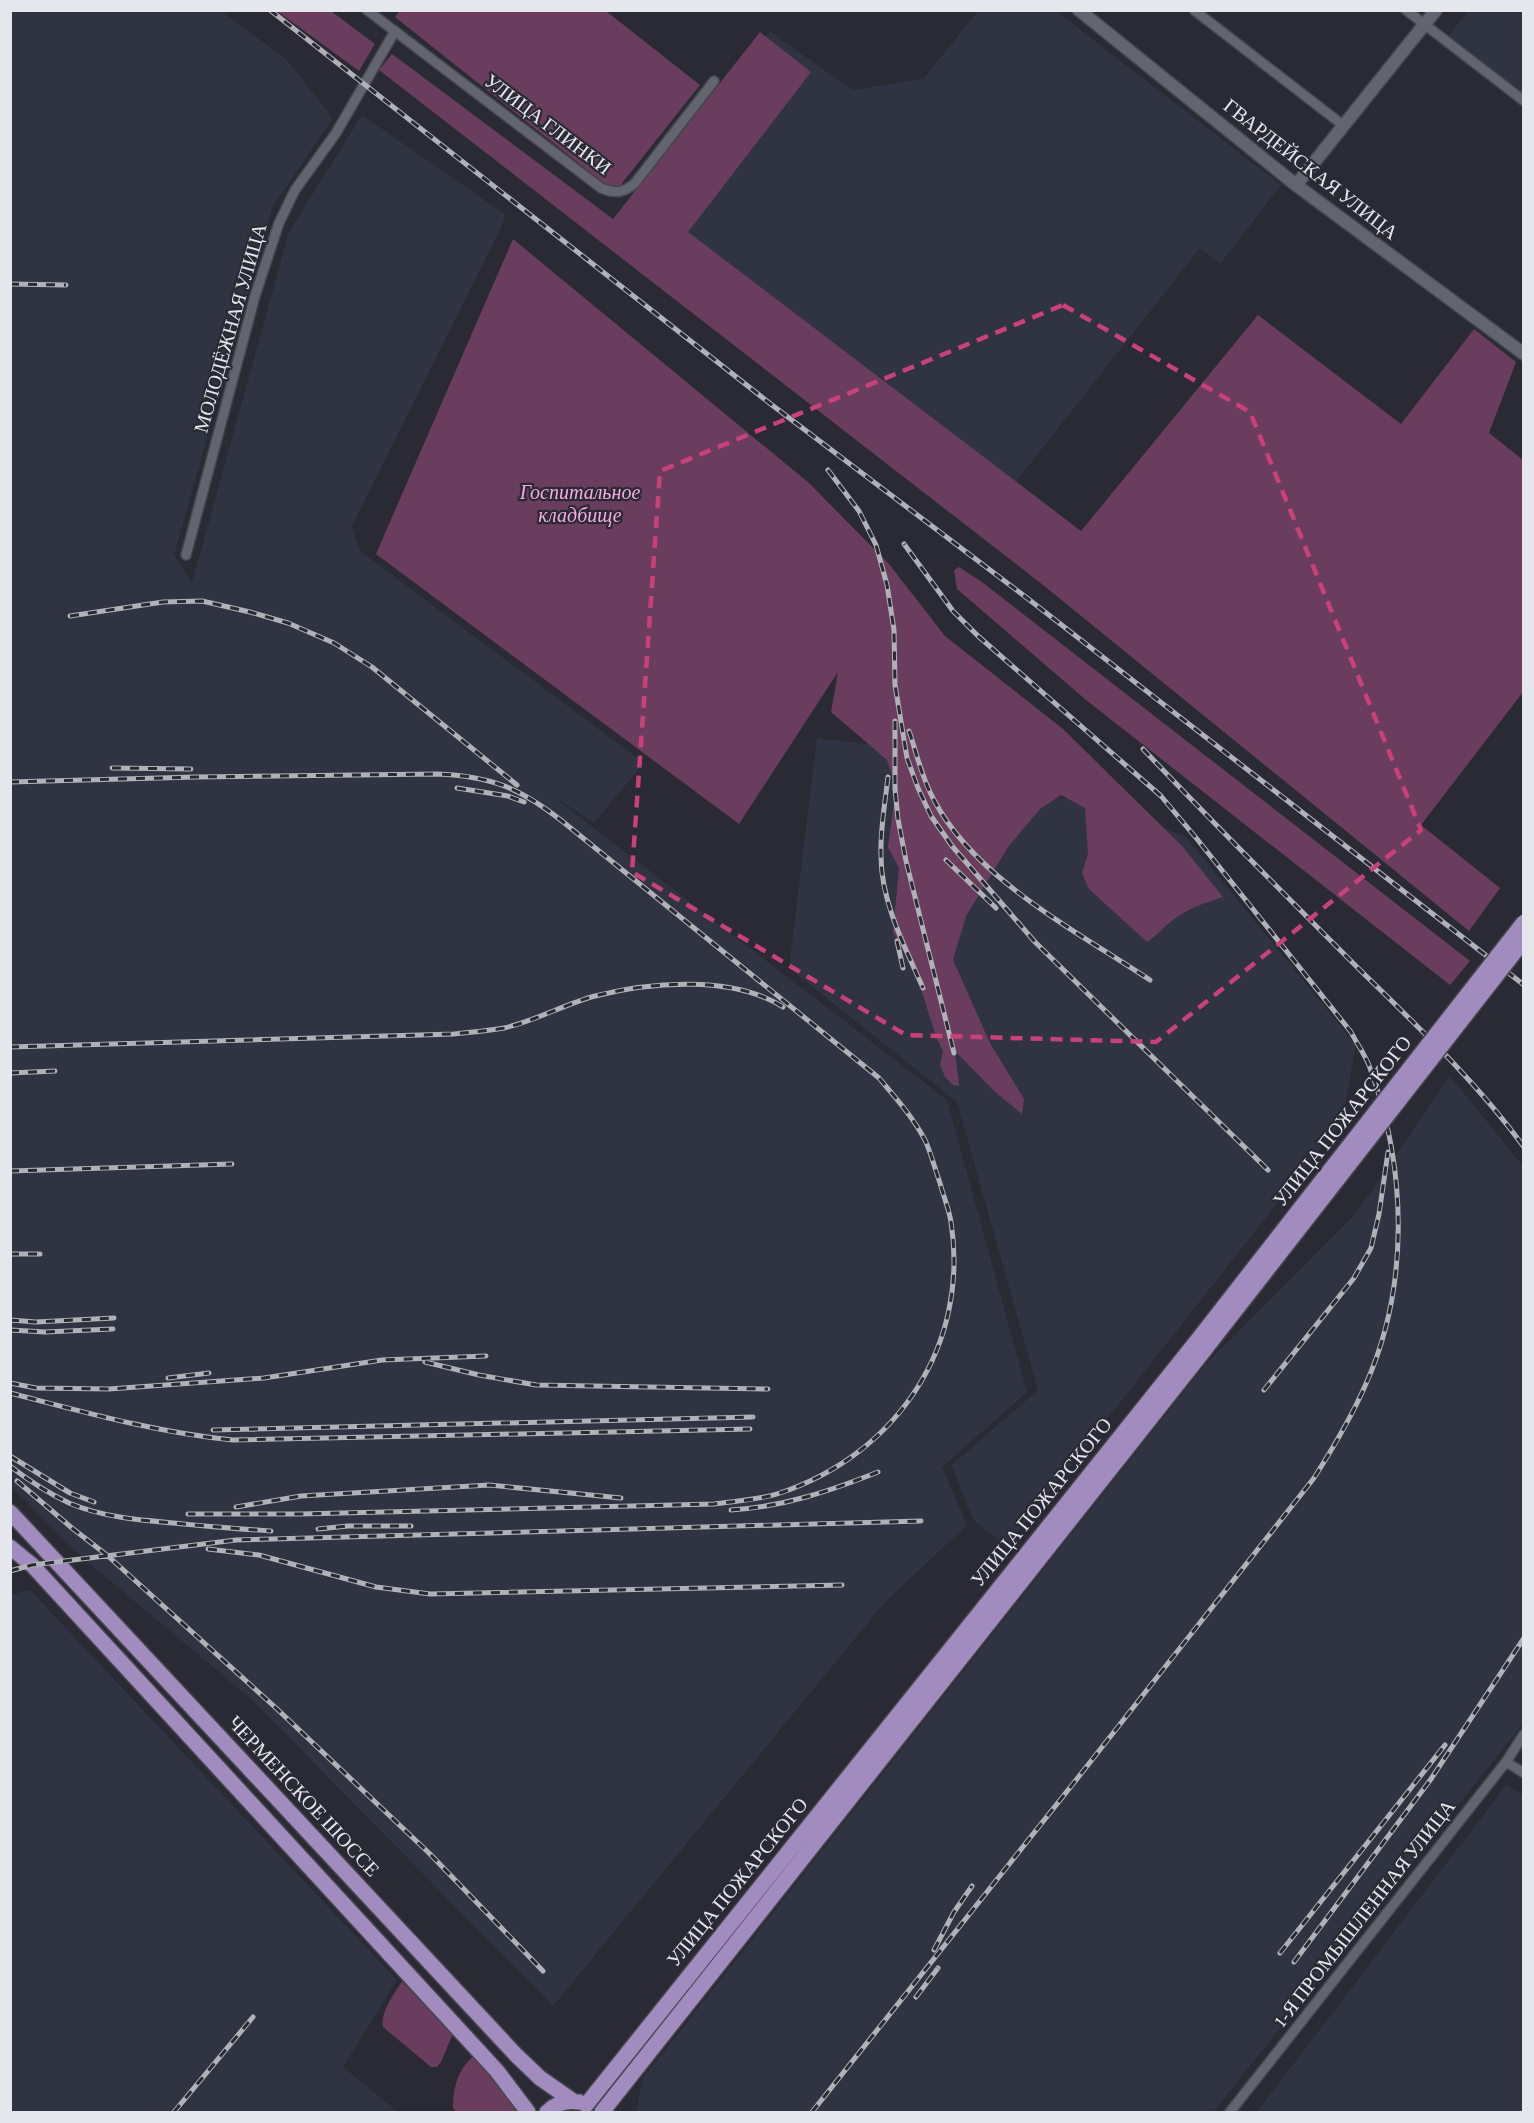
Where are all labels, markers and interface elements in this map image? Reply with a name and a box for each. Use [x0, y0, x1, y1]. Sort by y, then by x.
street label: УЛИЦА ГЛИНКИ [480, 69, 616, 180]
street label: ГВАРДЕЙСКАЯ УЛИЦА [1219, 94, 1403, 245]
street label: МОЛОДЁЖНАЯ УЛИЦА [190, 220, 272, 436]
park label: Госпитальное кладбище [519, 481, 640, 527]
street label: УЛИЦА ПОЖАРСКОГО [1268, 1031, 1416, 1211]
street label: УЛИЦА ПОЖАРСКОГО [966, 1413, 1117, 1591]
street label: ЧЕРМЕНСКОЕ ШОССЕ [224, 1711, 384, 1881]
street label: УЛИЦА ПОЖАРСКОГО [662, 1793, 813, 1971]
street label: 1-Я ПРОМЫШЛЕННАЯ УЛИЦА [1269, 1795, 1461, 2031]

